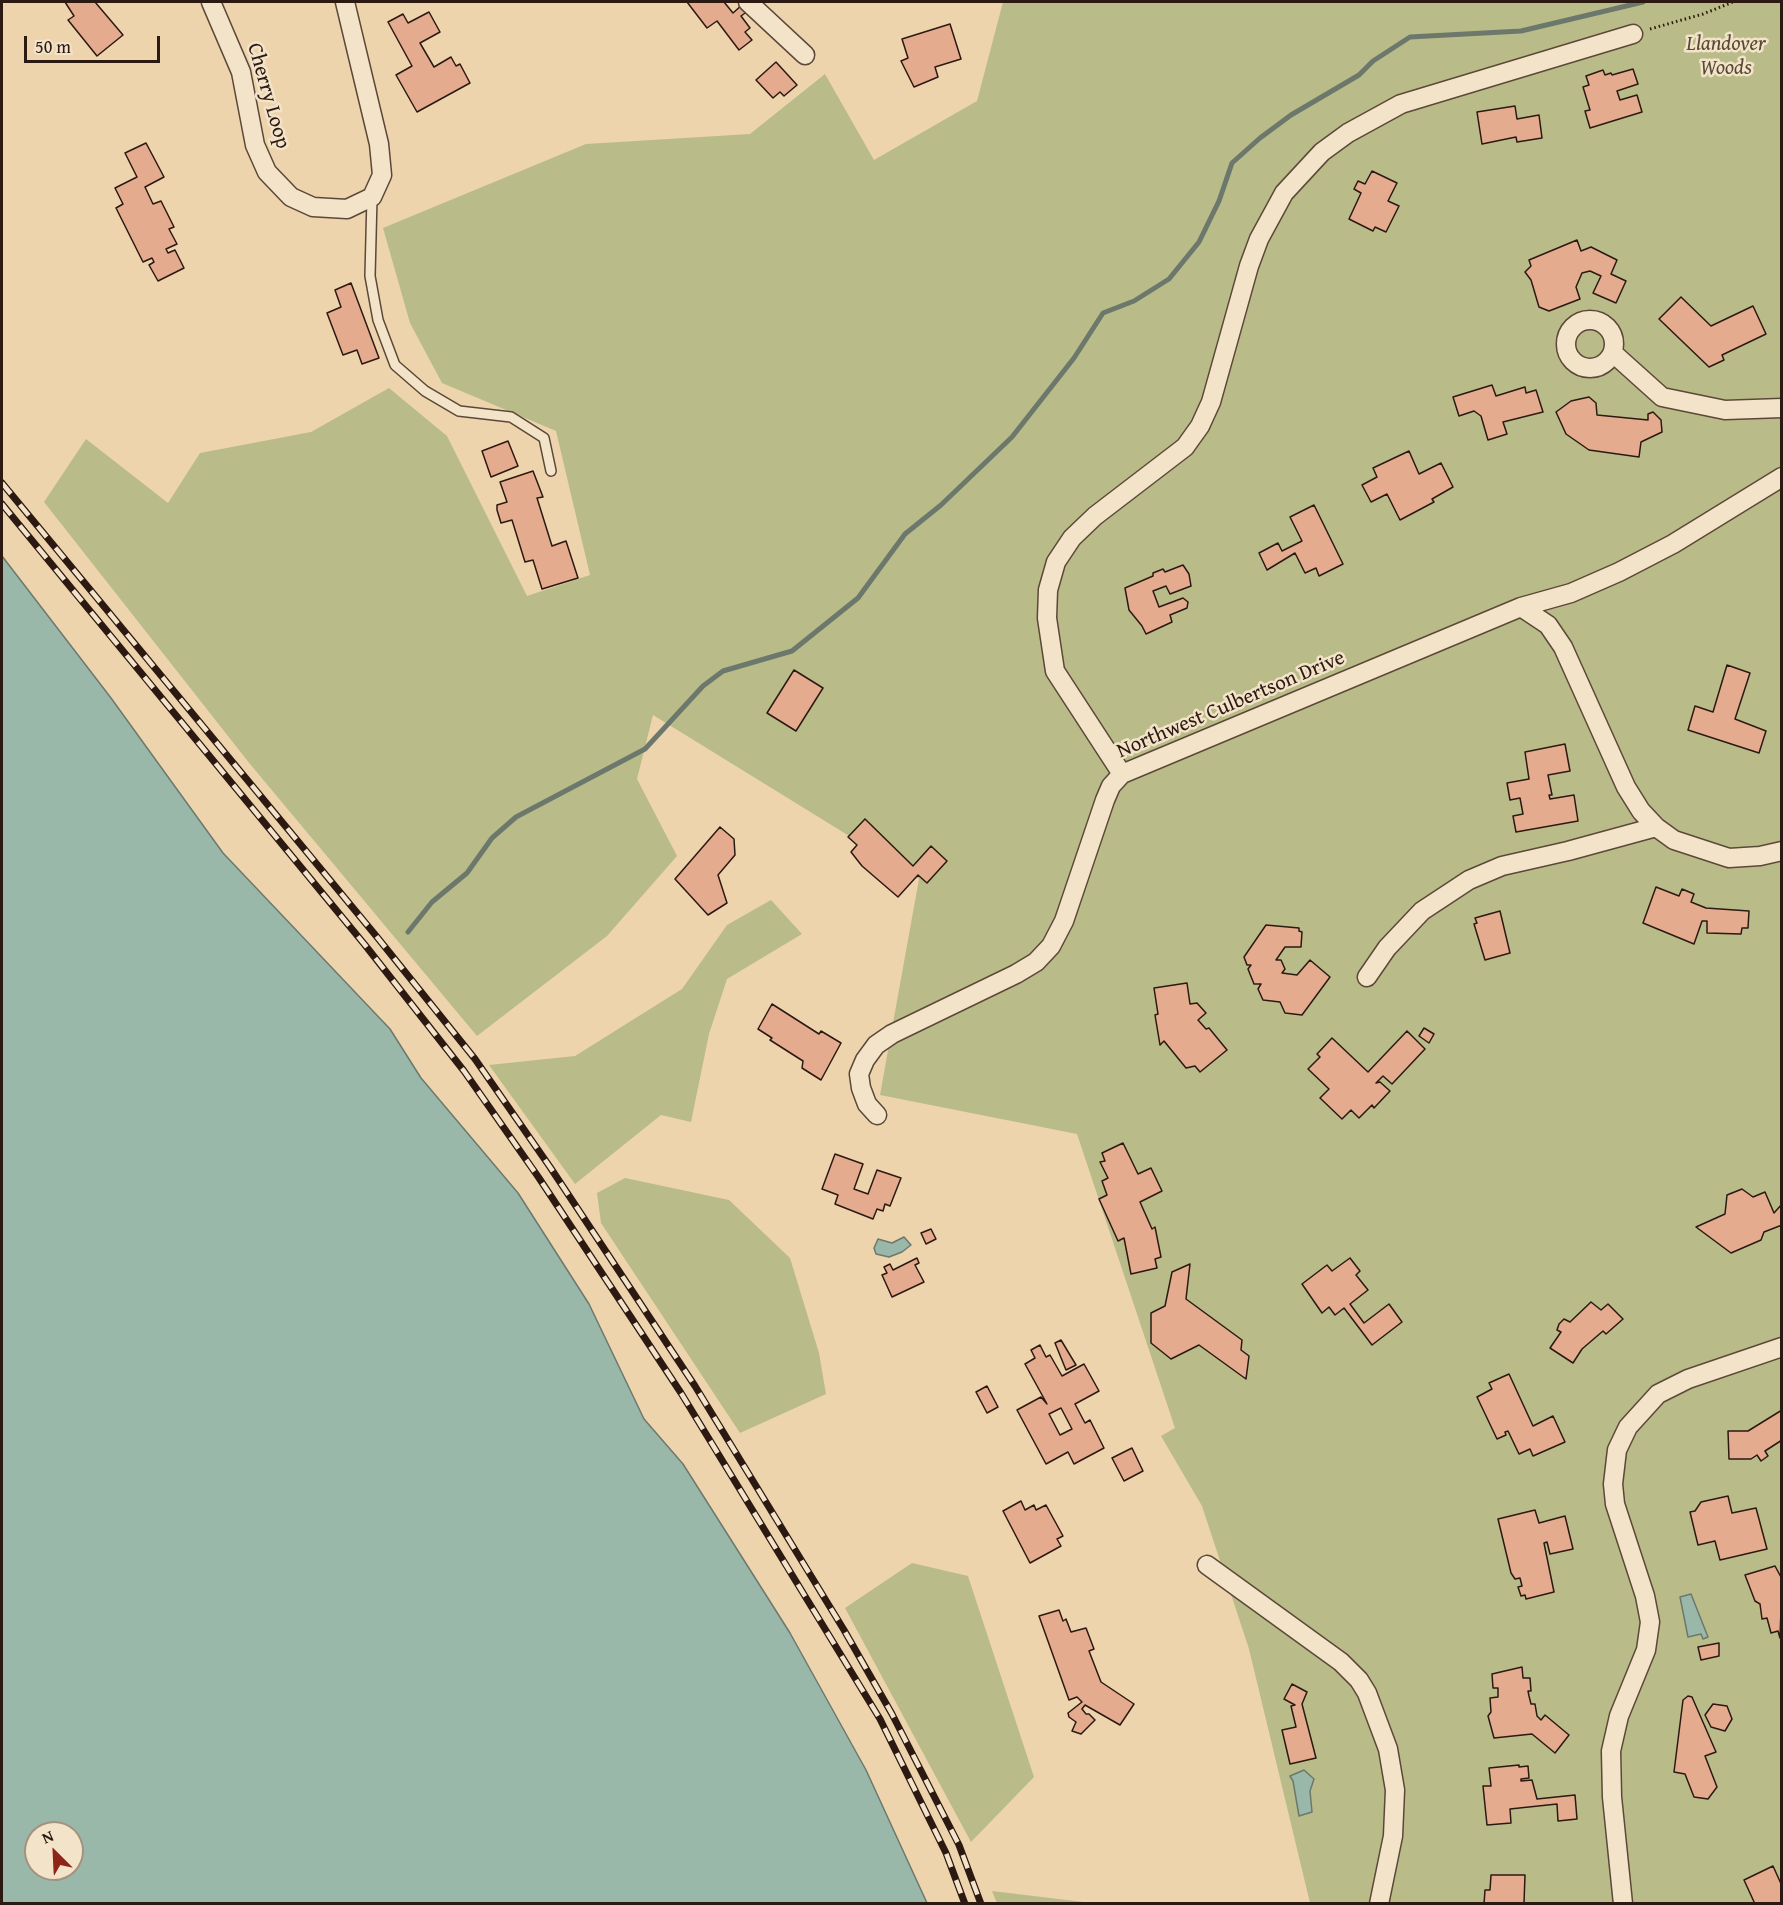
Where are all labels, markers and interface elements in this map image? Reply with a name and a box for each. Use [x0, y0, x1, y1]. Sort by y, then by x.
scale bar [27, 24, 164, 62]
park label: Llandover Woods [1686, 32, 1766, 82]
text: 50 m [35, 33, 71, 60]
street label: Cherry Loop [241, 40, 295, 152]
street label: Northwest Culbertson Drive [1113, 646, 1349, 764]
north arrow [24, 1821, 84, 1881]
text: N [38, 1823, 57, 1850]

